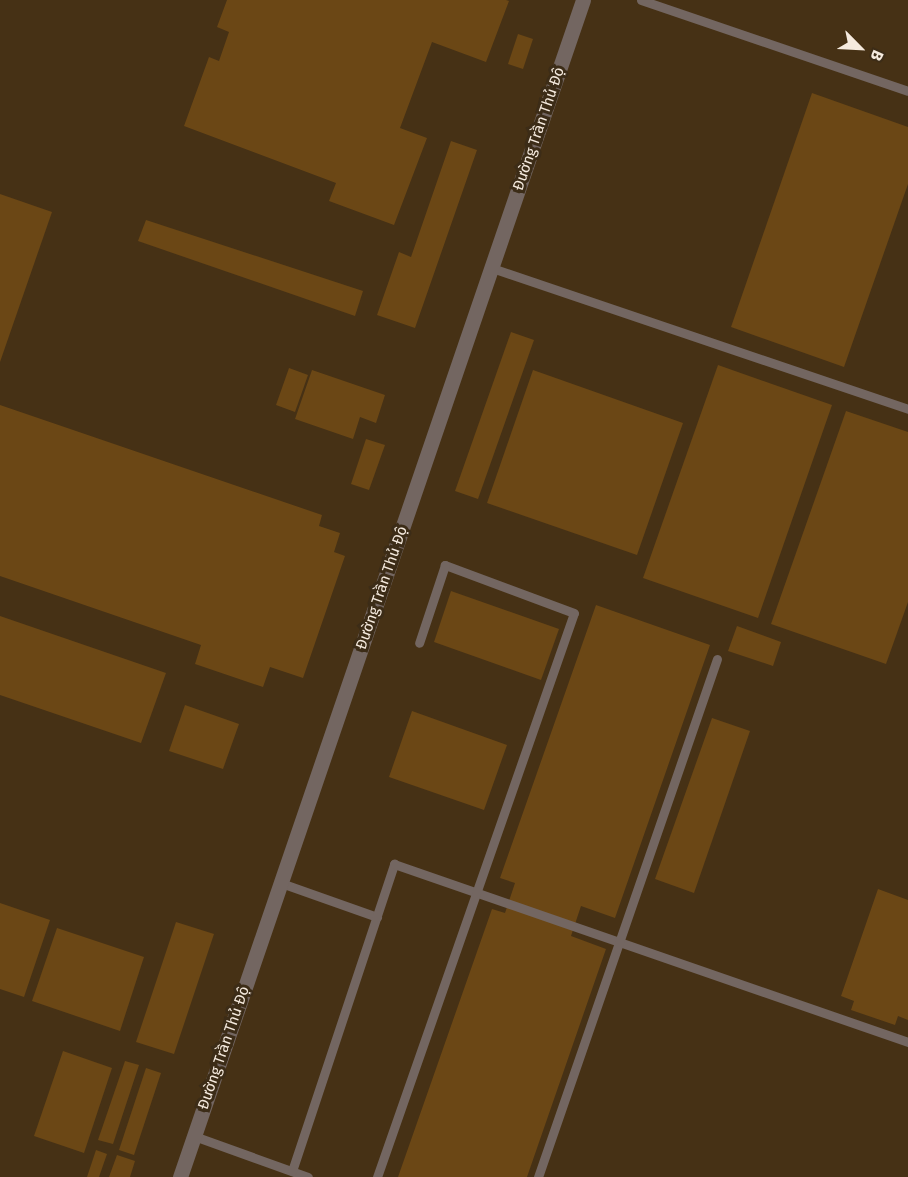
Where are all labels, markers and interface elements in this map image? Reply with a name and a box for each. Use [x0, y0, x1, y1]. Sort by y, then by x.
north arrow [830, 18, 890, 78]
text: B [866, 47, 888, 64]
street label: Đường Trần Thủ Độ [509, 65, 569, 193]
street label: Đường Trần Thủ Độ [352, 524, 412, 652]
street label: Đường Trần Thủ Độ [194, 984, 254, 1112]

